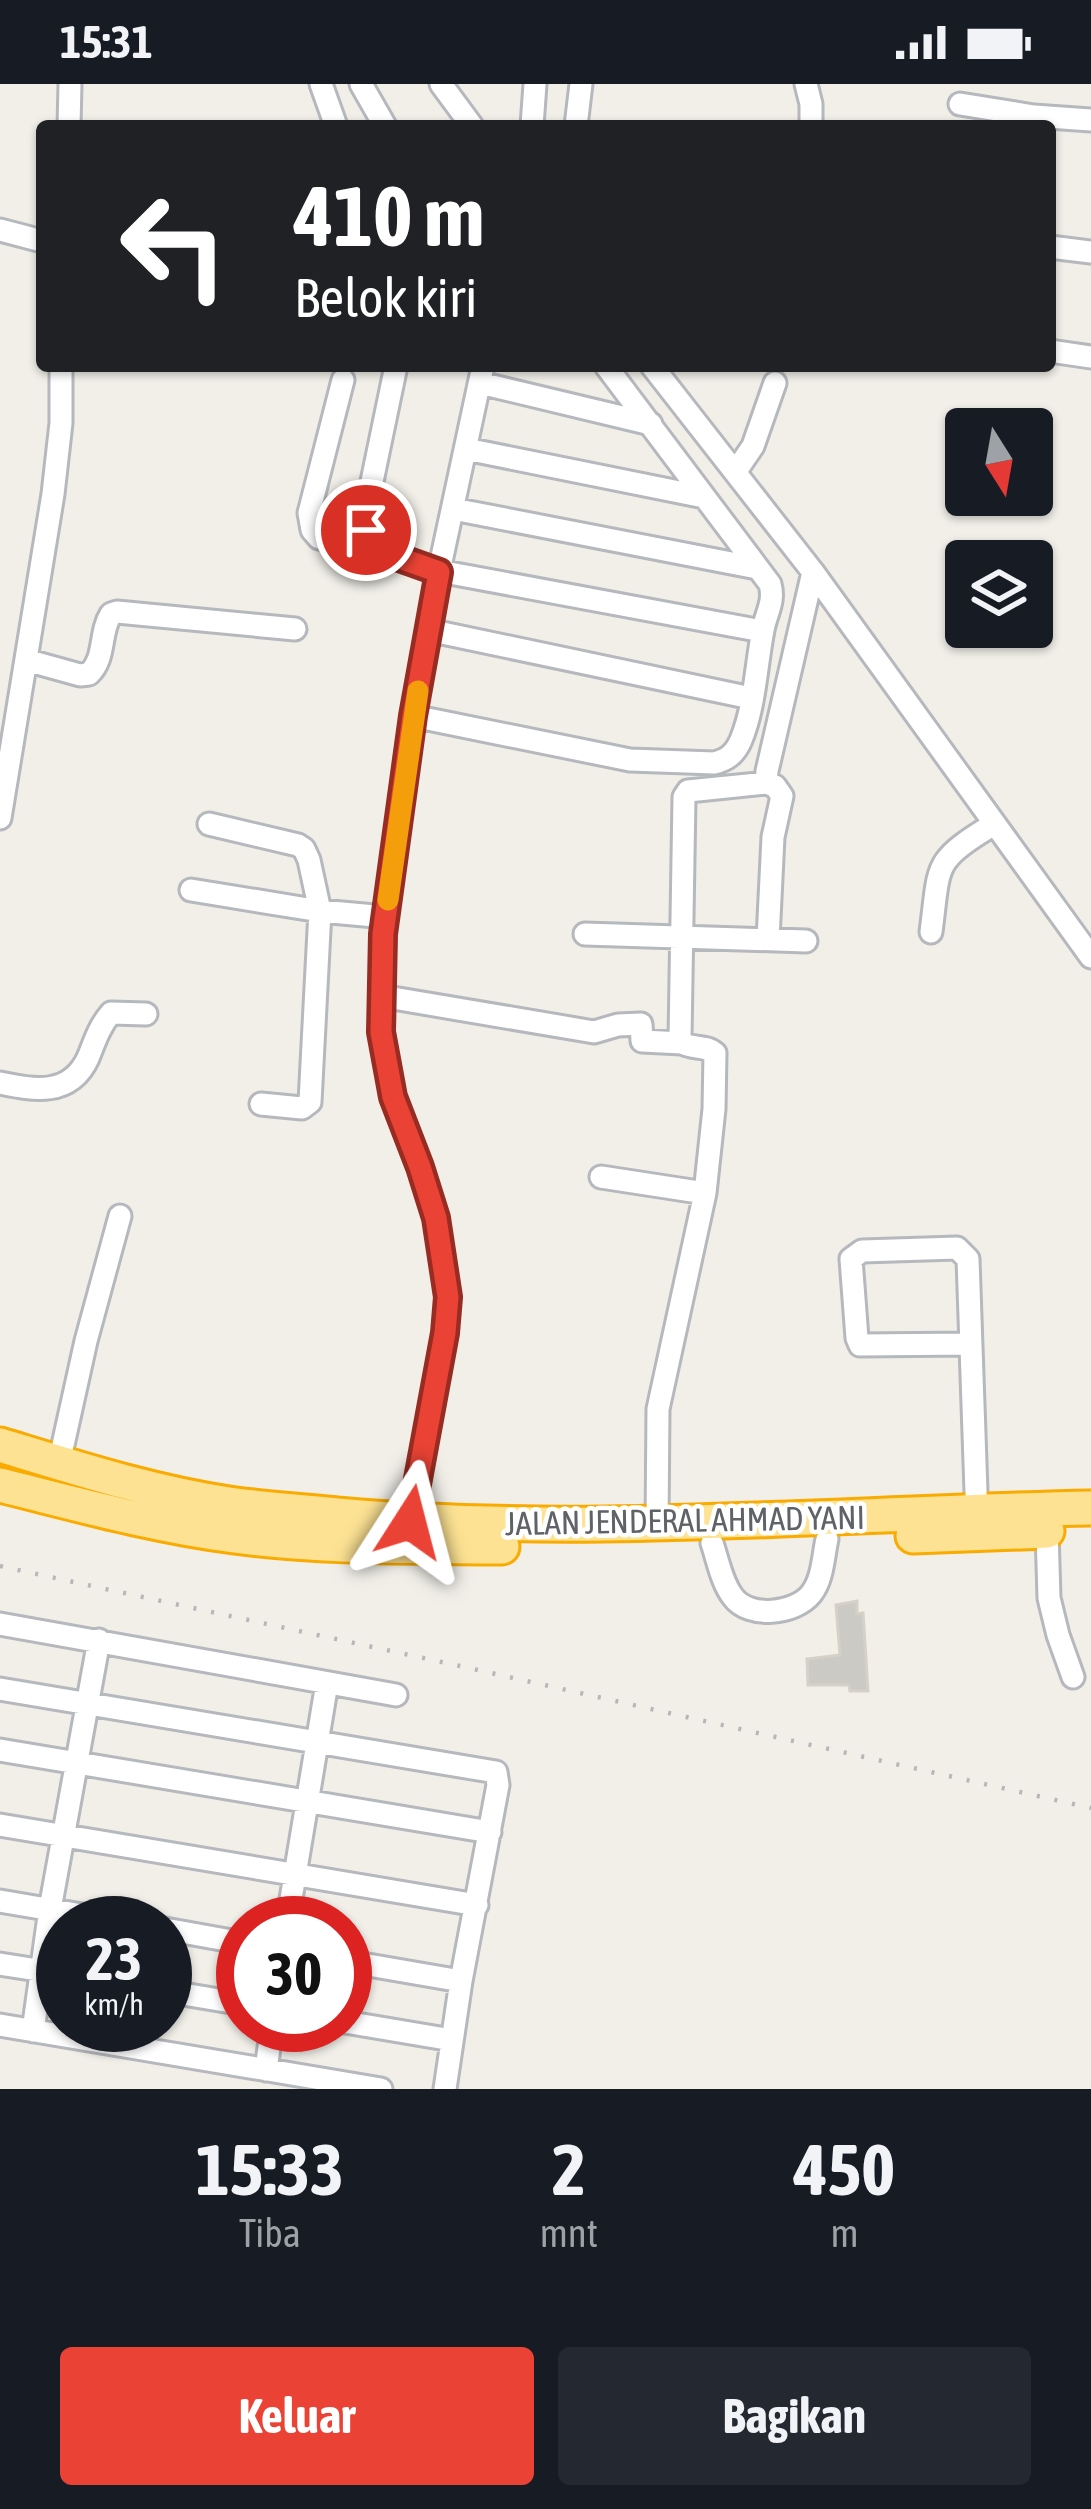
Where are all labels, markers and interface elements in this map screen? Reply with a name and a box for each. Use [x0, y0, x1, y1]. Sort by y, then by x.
text: 15:31 [60, 16, 153, 68]
icon: left [96, 168, 252, 324]
text: 410 m [294, 168, 484, 264]
text: Belok kiri [294, 267, 477, 328]
north arrow [945, 408, 1053, 516]
map controls [945, 408, 1053, 648]
pin [315, 479, 417, 581]
icon: arrive [333, 497, 399, 563]
button: layers [945, 540, 1053, 648]
position arrow [347, 1459, 473, 1585]
street label: JALAN JENDERAL AHMAD YANI [505, 1498, 865, 1542]
speed limit sign: 30 [216, 1896, 372, 2052]
text: 23 [86, 1924, 142, 1993]
text: km/h [84, 1987, 144, 2021]
text: 15:33 [196, 2128, 344, 2210]
text: 2 [552, 2128, 586, 2210]
text: 450 [794, 2128, 895, 2210]
text: Tiba [239, 2211, 301, 2255]
text: mnt [540, 2211, 598, 2255]
text: m [830, 2211, 858, 2255]
button: Keluar [60, 2347, 534, 2485]
button: Bagikan [558, 2347, 1031, 2485]

